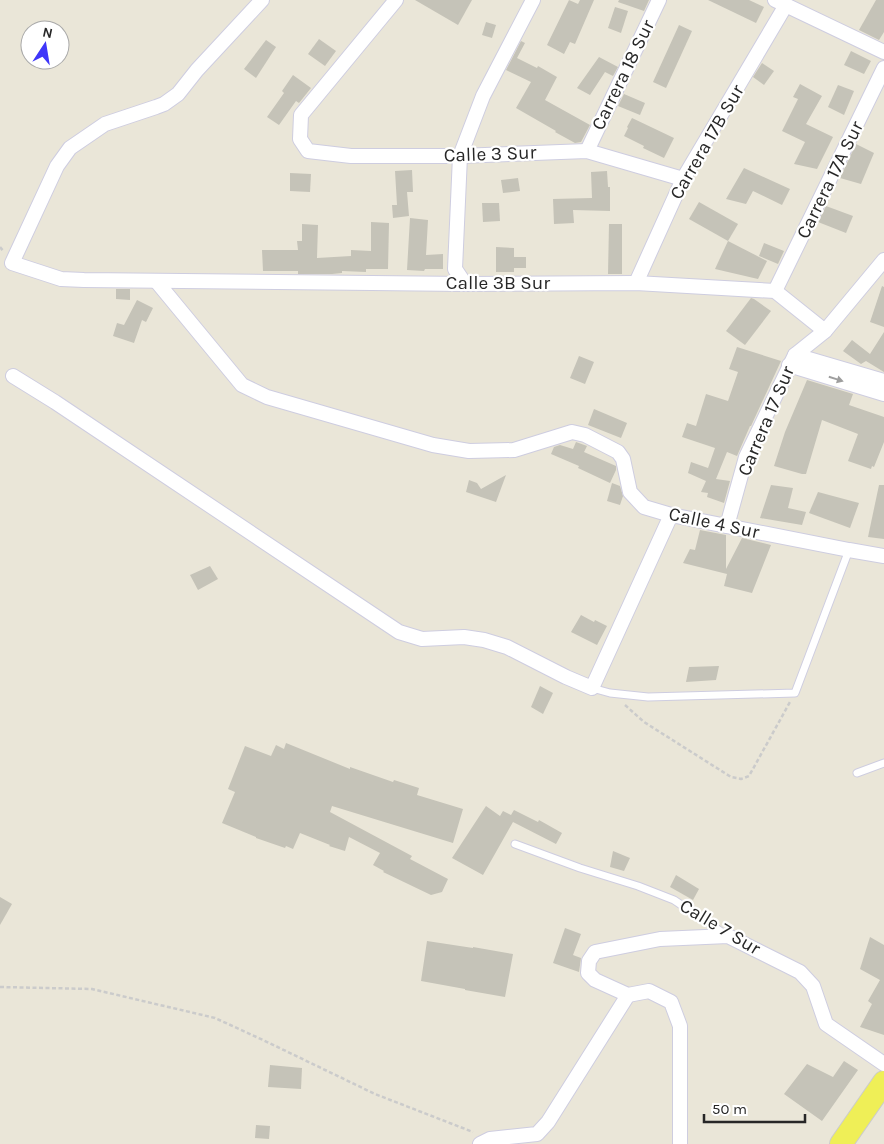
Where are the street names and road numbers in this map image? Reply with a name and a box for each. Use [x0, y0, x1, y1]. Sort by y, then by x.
street label: Carrera 18 Sur [587, 16, 659, 134]
street label: Carrera 17B Sur [665, 81, 749, 203]
street label: Carrera 17A Sur [792, 118, 868, 242]
street label: Calle 3 Sur [443, 141, 537, 167]
street label: Calle 3B Sur [446, 272, 550, 294]
street label: Carrera 17 Sur [733, 363, 799, 479]
street label: Calle 4 Sur [667, 503, 761, 543]
street label: Calle 7 Sur [676, 894, 764, 960]

